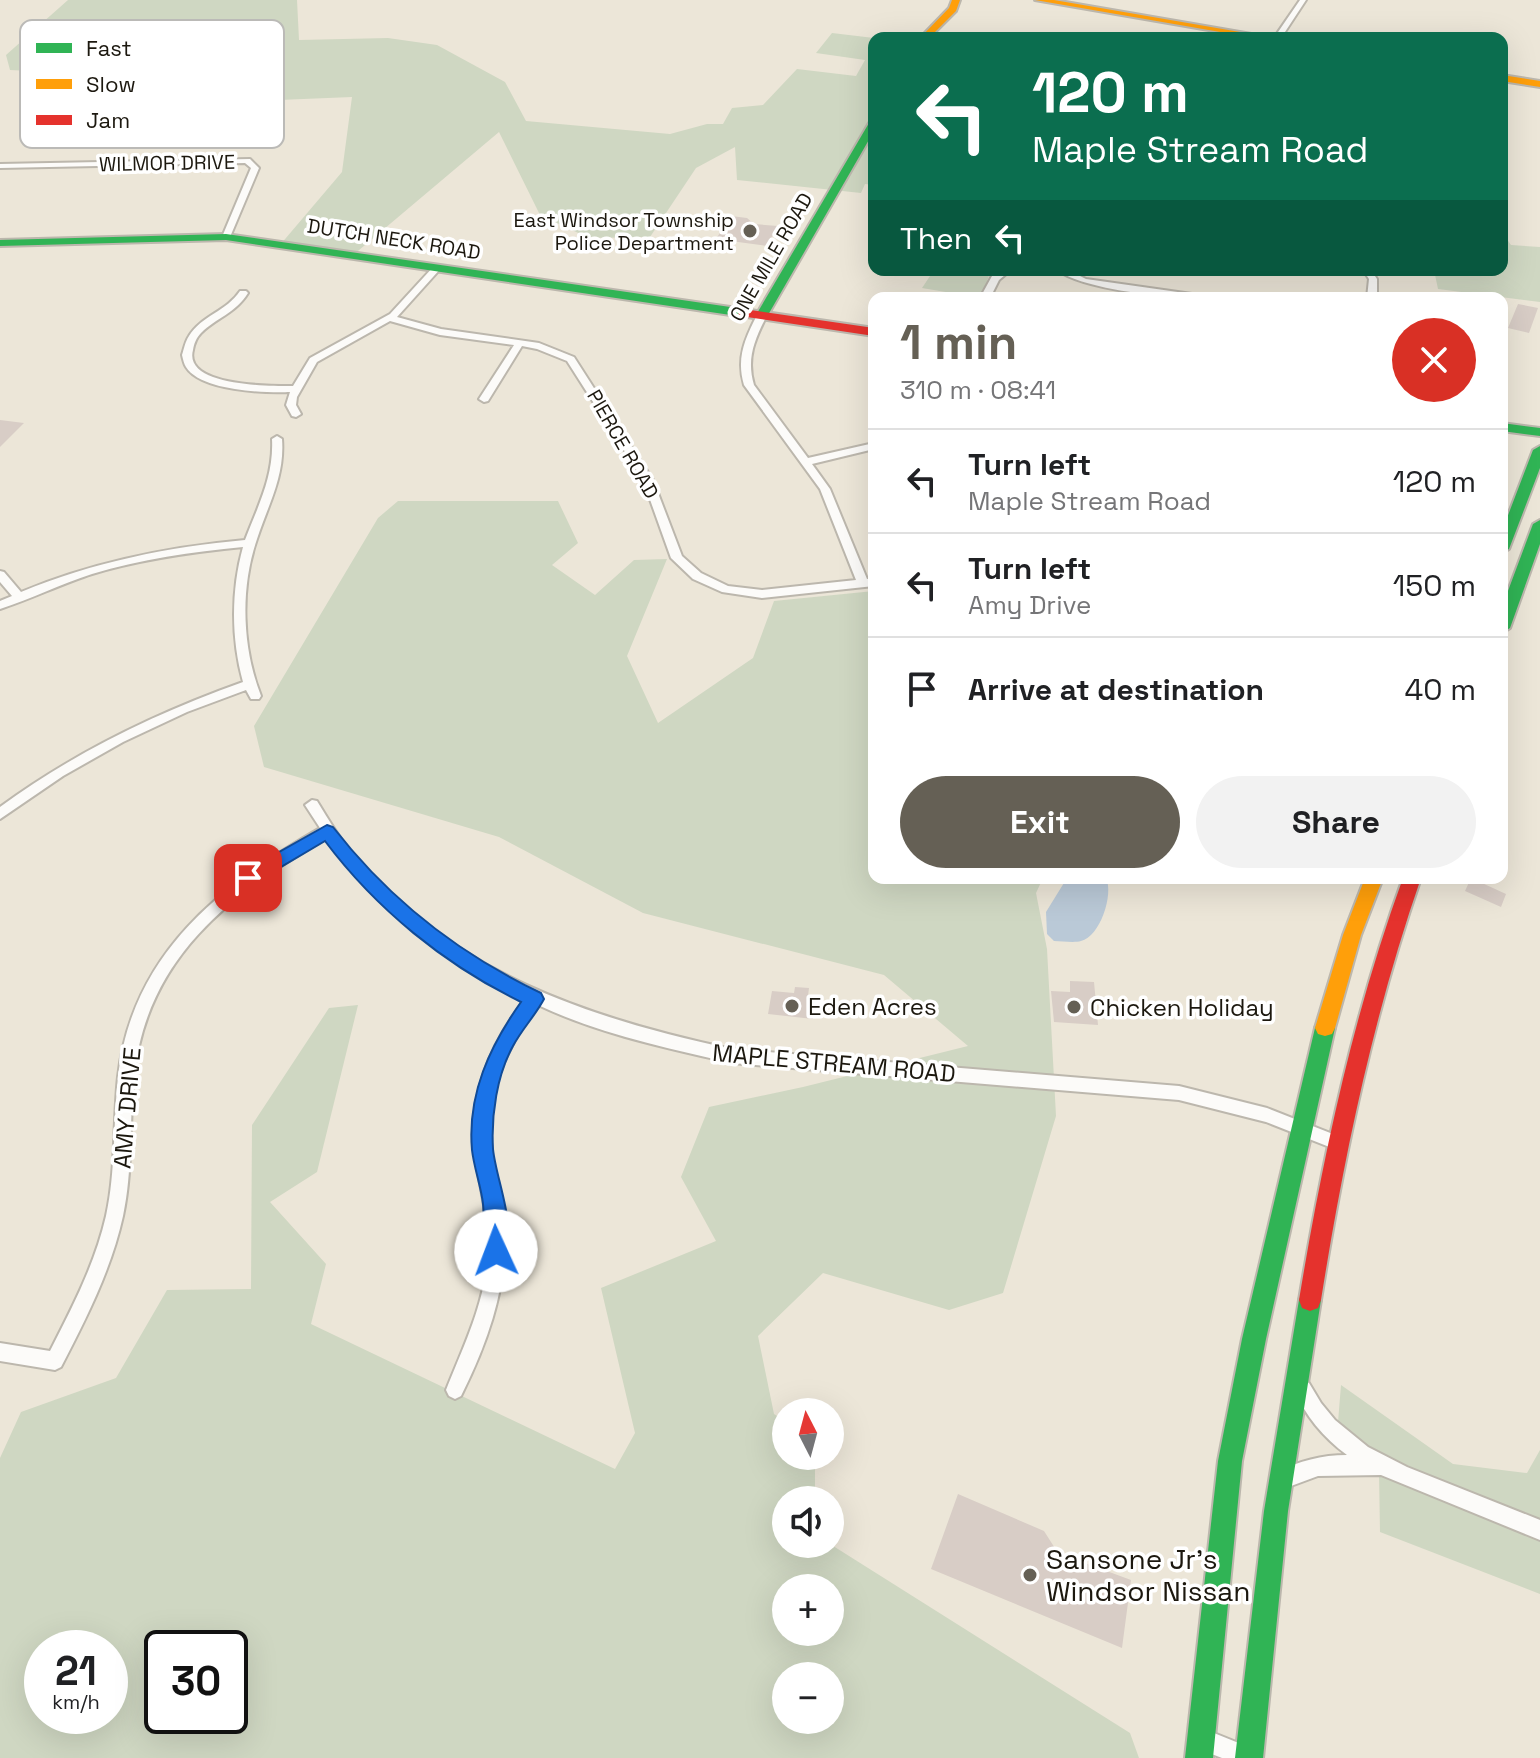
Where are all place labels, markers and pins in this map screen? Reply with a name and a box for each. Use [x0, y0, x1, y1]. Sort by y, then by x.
place label: East Windsor Township Police Department [513, 207, 734, 256]
marker: East Windsor Township Police Department [741, 222, 759, 240]
pin [214, 844, 282, 912]
place label: Eden Acres [808, 991, 937, 1022]
place label: Chicken Holiday [1090, 992, 1274, 1023]
marker: Eden Acres [783, 997, 801, 1015]
marker: Chicken Holiday [1065, 998, 1083, 1016]
place label: Sansone Jr's Windsor Nissan [1046, 1541, 1251, 1609]
marker: Sansone Jr's Windsor Nissan [1021, 1566, 1039, 1584]

